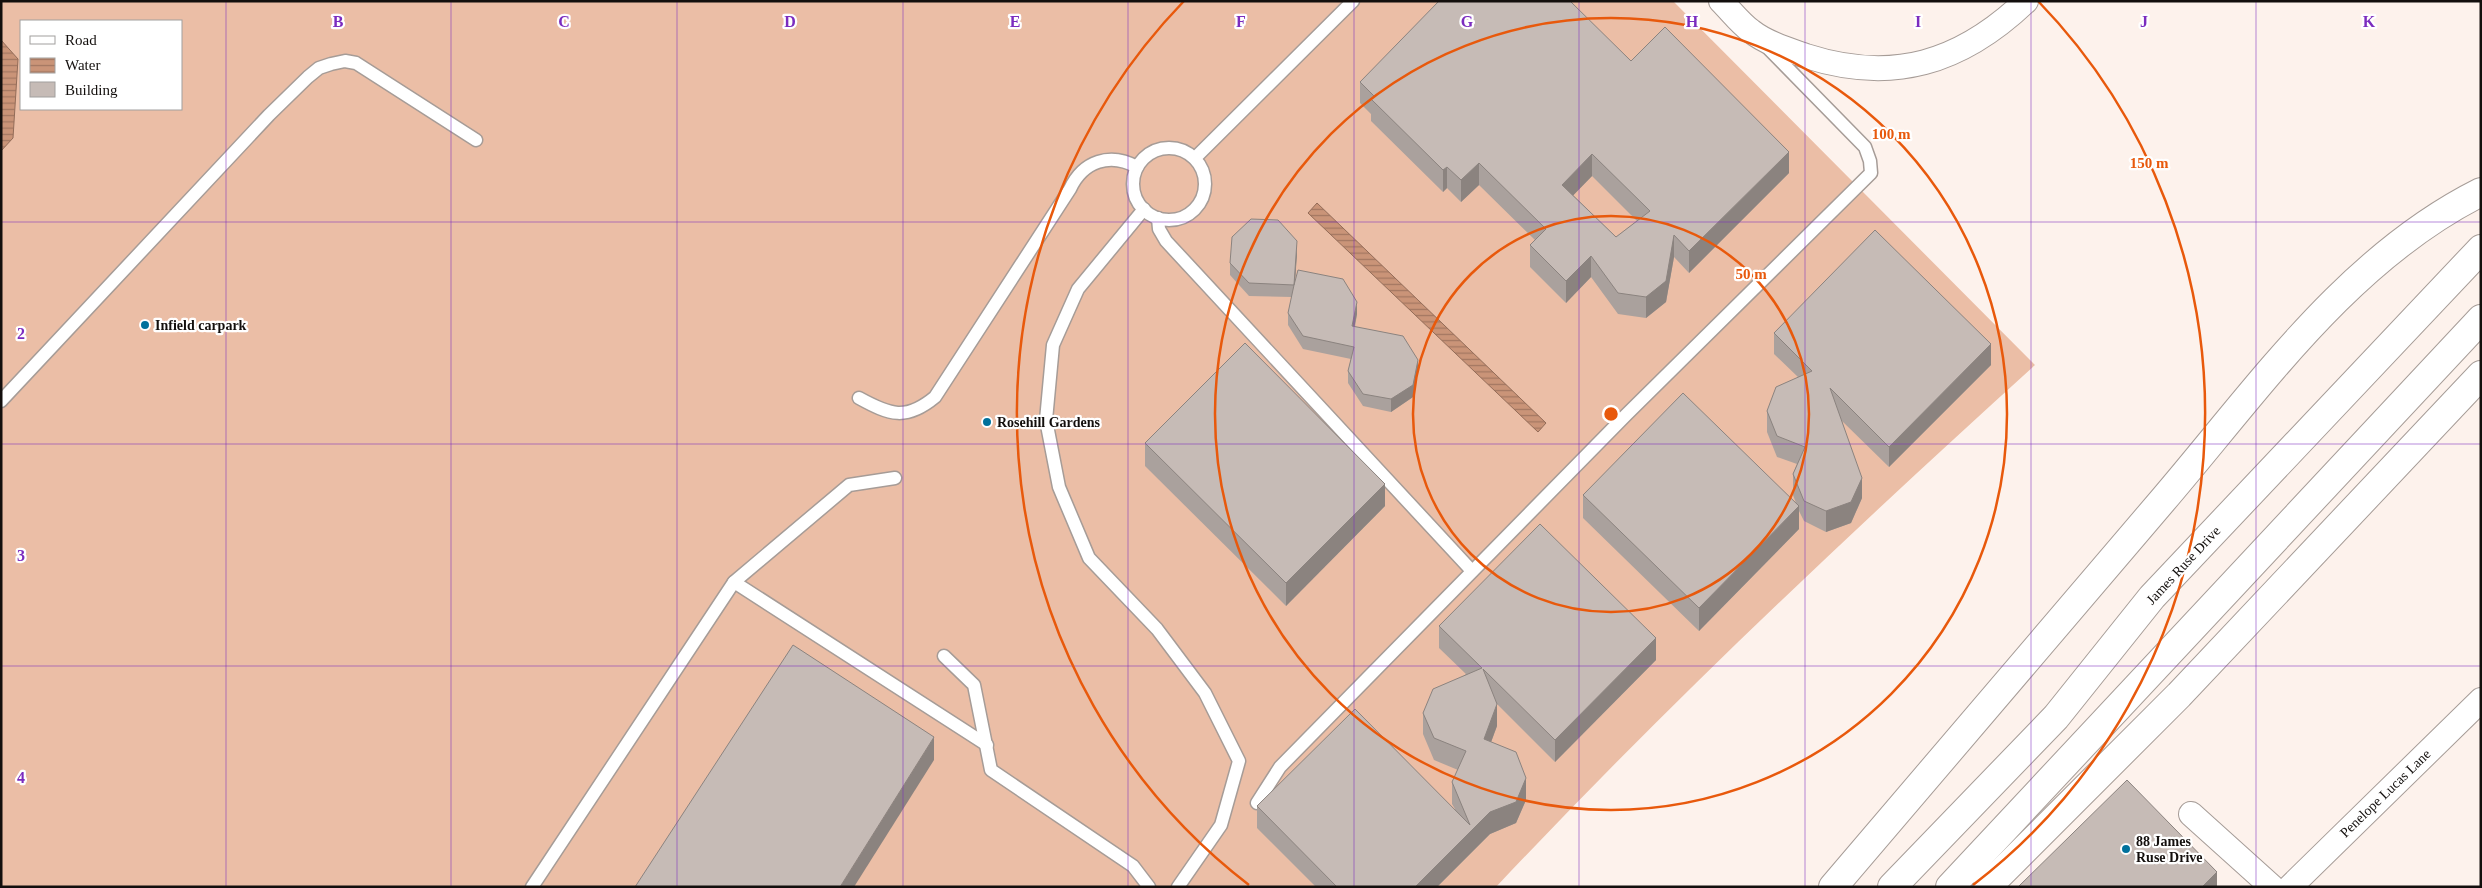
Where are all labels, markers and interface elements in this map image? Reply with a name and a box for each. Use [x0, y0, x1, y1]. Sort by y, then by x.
text: B [333, 13, 344, 30]
text: C [558, 13, 570, 30]
text: D [784, 13, 796, 30]
text: E [1010, 13, 1020, 30]
text: F [1236, 13, 1246, 30]
text: G [1461, 13, 1474, 30]
text: H [1686, 13, 1699, 30]
text: I [1915, 13, 1921, 30]
text: J [2140, 13, 2148, 30]
text: K [2363, 13, 2376, 30]
legend [20, 20, 182, 110]
text: Road [65, 32, 97, 48]
text: Water [65, 57, 100, 73]
text: Building [65, 82, 118, 98]
text: 100 m [1872, 126, 1911, 142]
text: 150 m [2130, 155, 2169, 171]
text: 50 m [1735, 266, 1767, 282]
place label: Infield carpark [155, 318, 247, 333]
marker: Infield carpark [139, 319, 151, 331]
text: 2 [17, 325, 25, 342]
centre of rings [1602, 405, 1620, 423]
place label: Rosehill Gardens [997, 415, 1101, 430]
marker: Rosehill Gardens [981, 416, 993, 428]
street label: James Ruse Drive [2143, 523, 2223, 607]
text: 3 [17, 547, 25, 564]
street label: Penelope Lucas Lane [2337, 746, 2434, 840]
text: 4 [17, 769, 25, 786]
place label: 88 James Ruse Drive [2136, 834, 2203, 865]
marker: 88 James Ruse Drive [2120, 843, 2132, 855]

